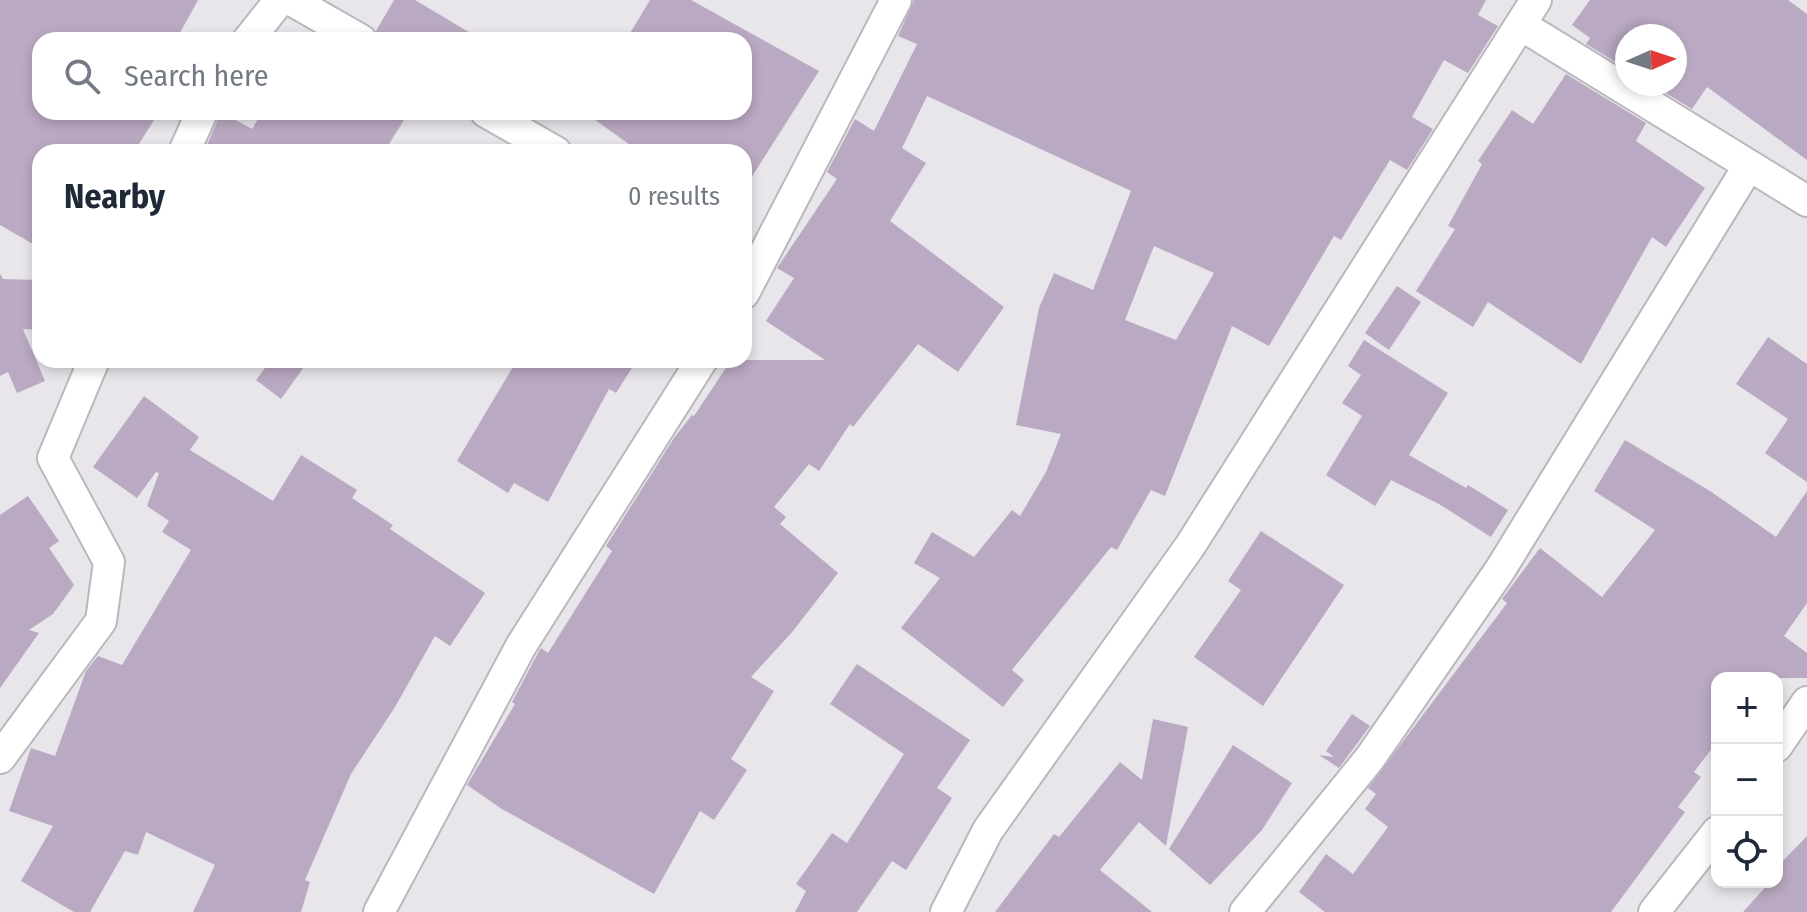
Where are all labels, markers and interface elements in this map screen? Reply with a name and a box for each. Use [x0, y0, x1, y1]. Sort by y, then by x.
north arrow [1615, 24, 1687, 96]
search box [32, 32, 752, 120]
icon: search [60, 54, 104, 98]
text: Search here [124, 58, 269, 94]
text: Nearby [64, 176, 165, 217]
text: 0 results [628, 181, 720, 212]
map controls [1711, 672, 1783, 888]
button: + [1711, 672, 1783, 744]
button: − [1711, 744, 1783, 816]
button: locate [1711, 816, 1783, 888]

